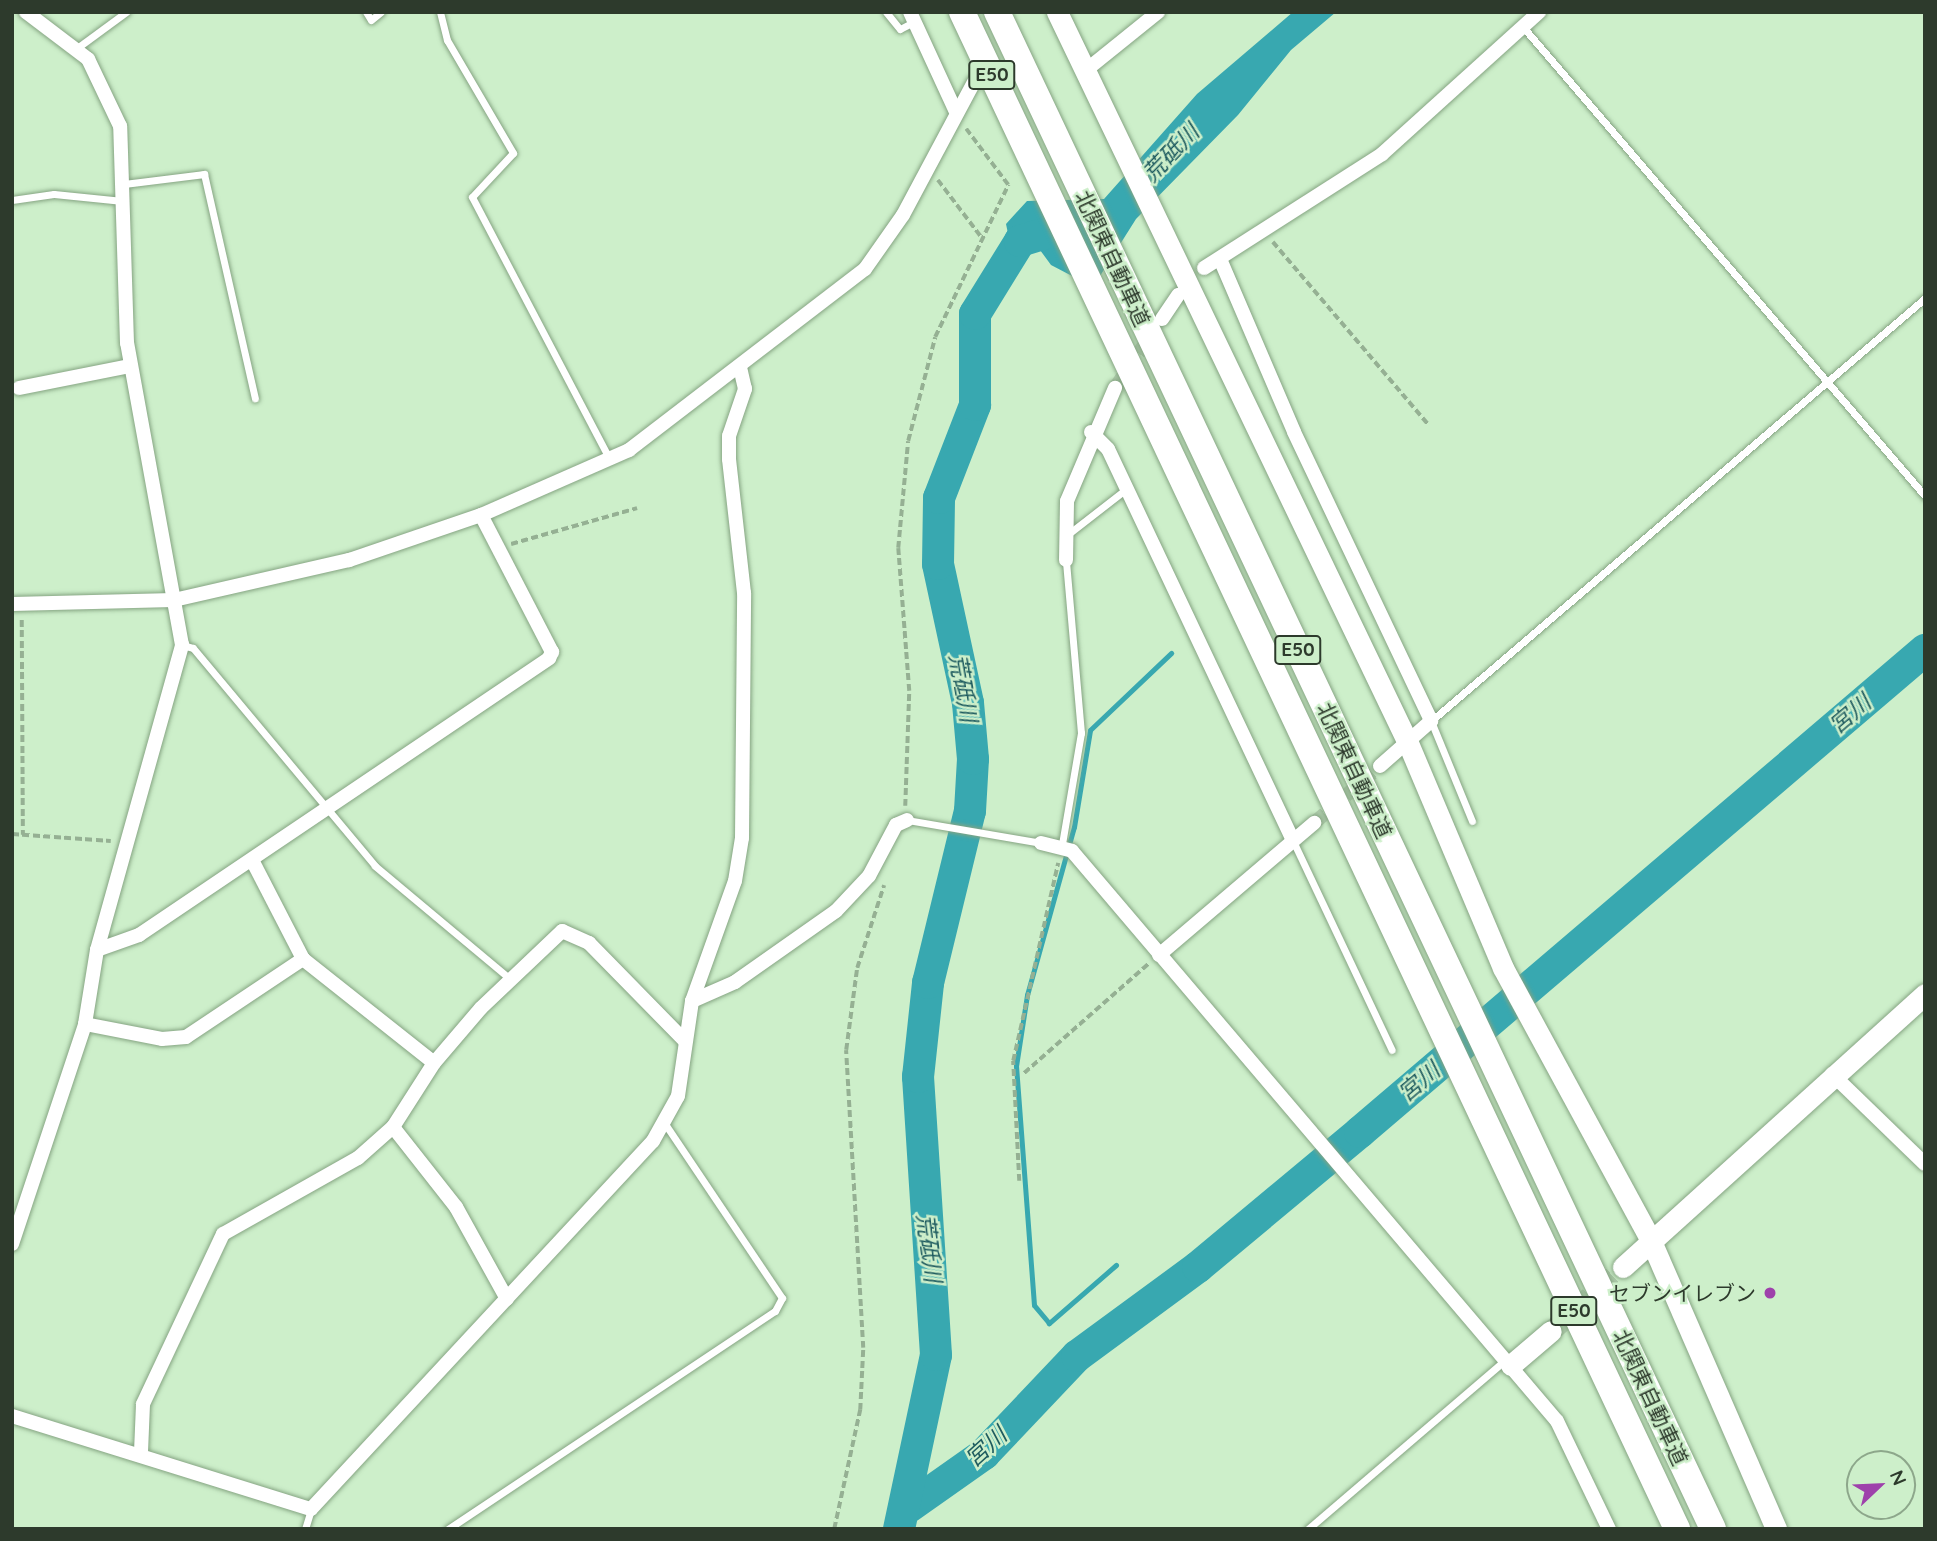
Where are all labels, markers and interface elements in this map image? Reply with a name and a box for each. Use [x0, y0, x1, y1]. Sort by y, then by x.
road number: E50 [968, 60, 1016, 90]
water label: 荒砥川 [1137, 119, 1205, 187]
street label: 北関東自動車道 [1071, 186, 1155, 330]
road number: E50 [1274, 635, 1322, 666]
water label: 荒砥川 [943, 652, 983, 724]
water label: 宮川 [1824, 689, 1876, 739]
street label: 北関東自動車道 [1313, 698, 1397, 842]
water label: 宮川 [1393, 1057, 1445, 1107]
water label: 荒砥川 [911, 1212, 947, 1284]
place label: セブンイレブン [1609, 1280, 1756, 1306]
marker: セブンイレブン [1762, 1285, 1778, 1301]
road number: E50 [1550, 1296, 1598, 1326]
street label: 北関東自動車道 [1609, 1325, 1693, 1469]
water label: 宮川 [960, 1421, 1012, 1473]
north arrow [1846, 1450, 1916, 1520]
text: N [1885, 1466, 1912, 1489]

